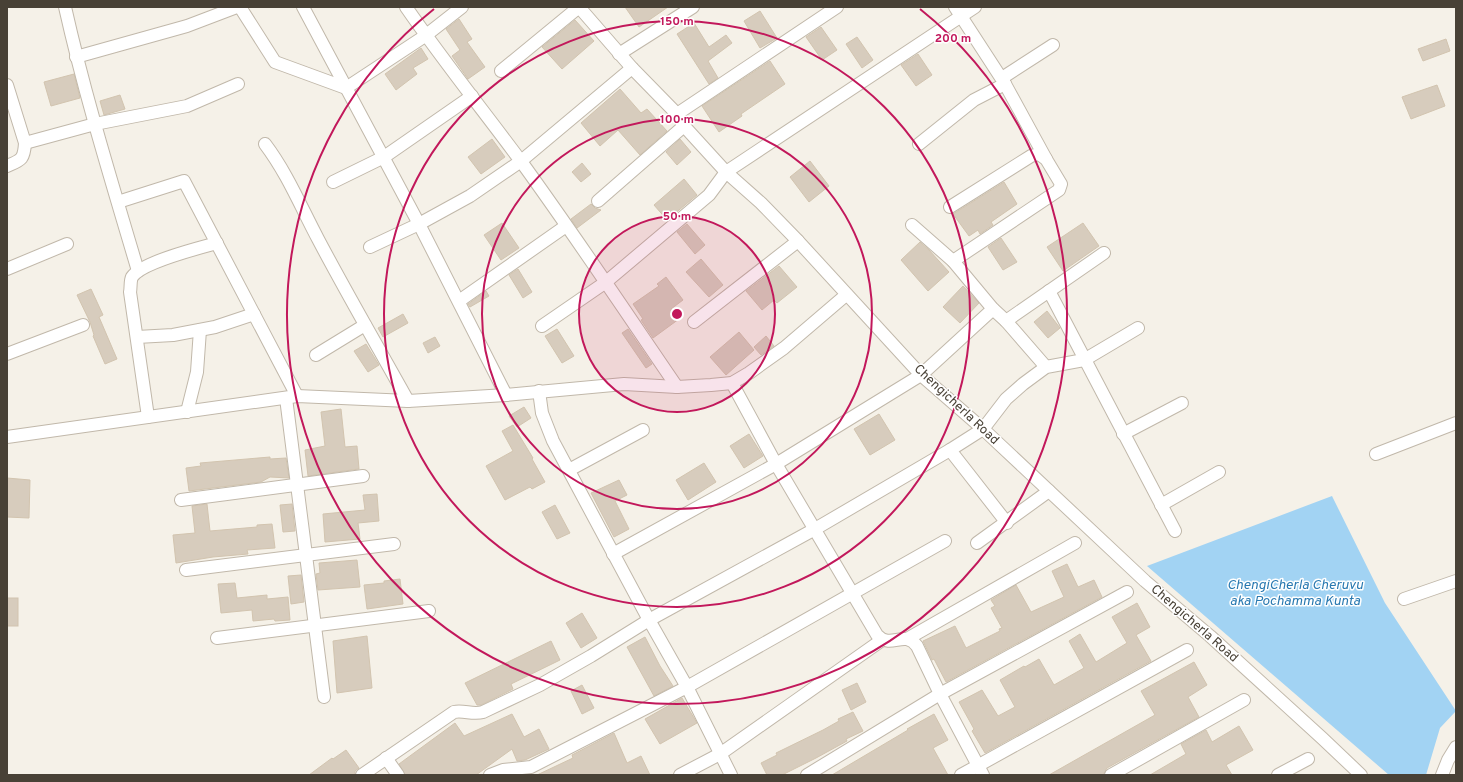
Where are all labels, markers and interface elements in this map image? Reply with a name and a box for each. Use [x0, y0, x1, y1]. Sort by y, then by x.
text: 150 m [660, 14, 694, 30]
text: 200 m [935, 31, 971, 47]
text: 100 m [660, 112, 694, 128]
text: 50 m [663, 209, 691, 225]
centre of rings [670, 307, 684, 321]
street label: Chengicherla Road [910, 361, 1002, 449]
water label: ChengiCherla Cheruvu aka Pochamma Kunta [1227, 577, 1363, 610]
street label: Chengicherla Road [1147, 582, 1241, 666]

